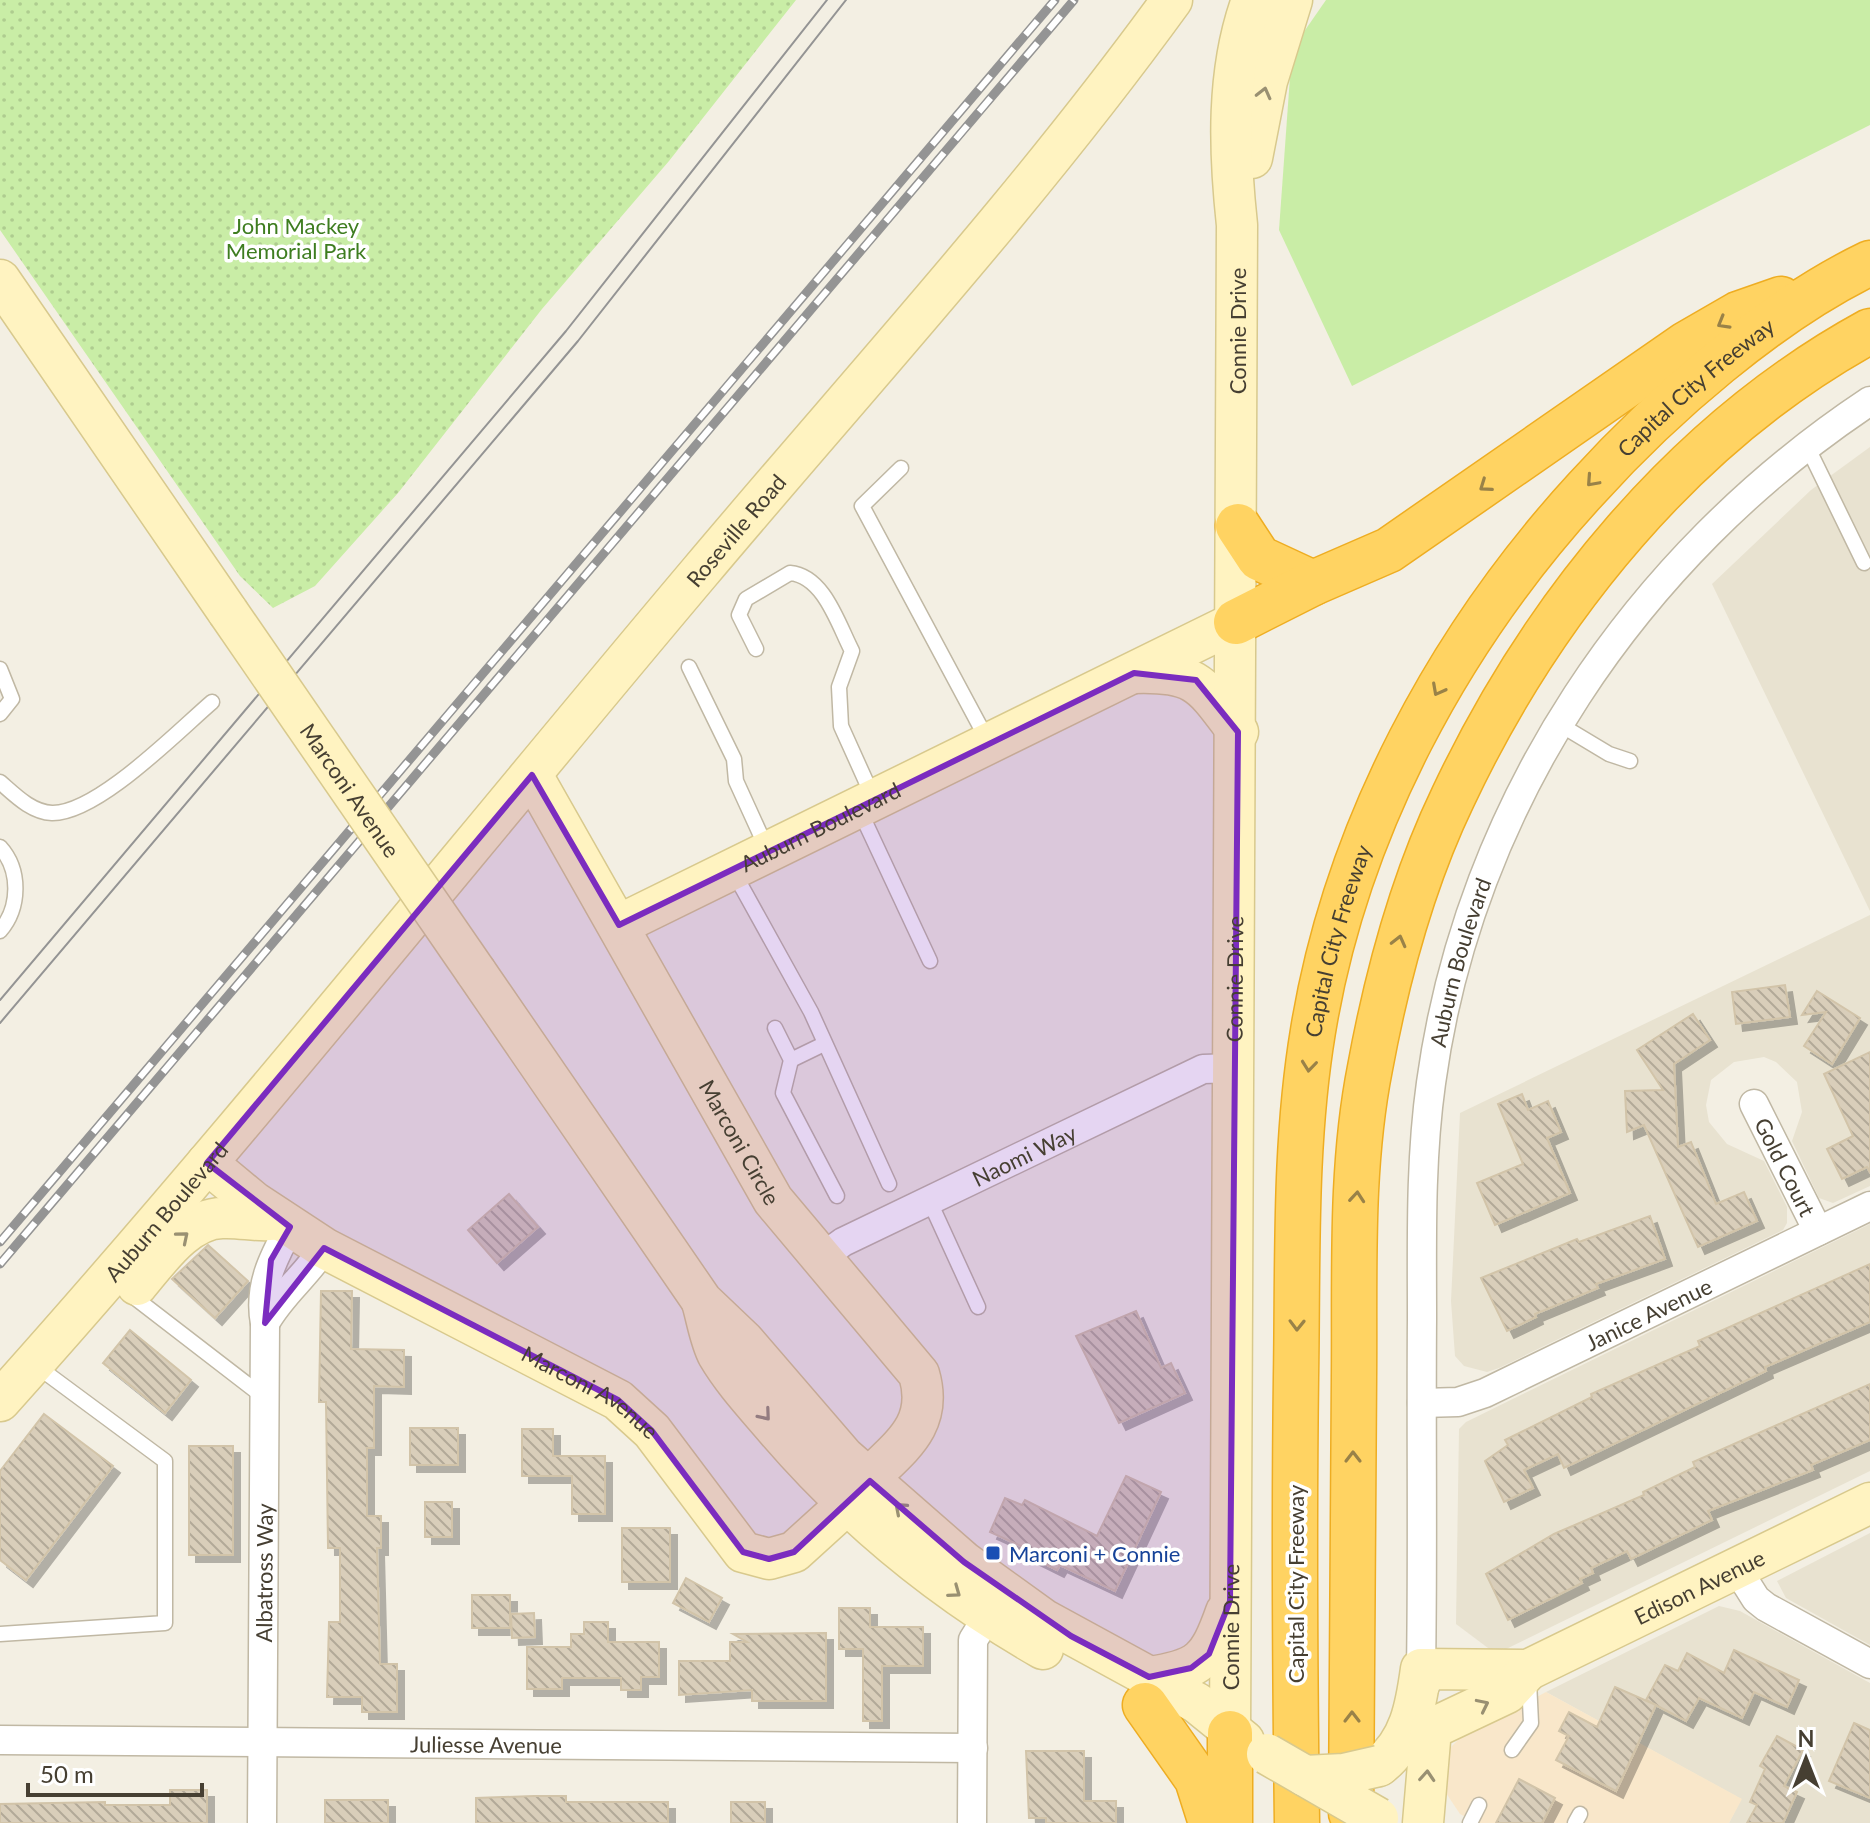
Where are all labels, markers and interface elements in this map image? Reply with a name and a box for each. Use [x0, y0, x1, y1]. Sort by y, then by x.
one-way arrow [1254, 87, 1271, 101]
park label: John Mackey Memorial Park [226, 212, 367, 264]
street label: Connie Drive [1224, 268, 1251, 394]
street label: Capital City Freeway [1611, 311, 1780, 462]
one-way arrow [1717, 313, 1731, 329]
street label: Roseville Road [680, 468, 791, 592]
one-way arrow [1588, 472, 1602, 487]
one-way arrow [1480, 476, 1494, 491]
one-way arrow [1433, 681, 1448, 696]
street label: Marconi Avenue [295, 718, 406, 862]
street label: Auburn Boulevard [736, 776, 904, 877]
street label: Capital City Freeway [1299, 840, 1376, 1039]
street label: Auburn Boulevard [1423, 874, 1496, 1049]
street label: Connie Drive [1220, 916, 1248, 1042]
one-way arrow [1390, 935, 1407, 949]
one-way arrow [1301, 1059, 1318, 1072]
street label: Marconi Circle [694, 1075, 786, 1209]
street label: Gold Court [1749, 1113, 1822, 1220]
street label: Naomi Way [968, 1118, 1081, 1191]
street label: Auburn Boulevard [99, 1136, 233, 1286]
one-way arrow [1348, 1190, 1365, 1203]
one-way arrow [173, 1232, 188, 1247]
street label: Janice Avenue [1581, 1272, 1716, 1356]
one-way arrow [1288, 1319, 1306, 1332]
street label: Marconi Avenue [517, 1339, 664, 1444]
one-way arrow [755, 1406, 770, 1421]
one-way arrow [1345, 1450, 1362, 1463]
street label: Capital City Freeway [1282, 1484, 1309, 1683]
street label: Albatross Way [250, 1503, 277, 1643]
one-way arrow [894, 1504, 909, 1518]
place label: Marconi + Connie [1009, 1540, 1180, 1567]
street label: Edison Avenue [1629, 1543, 1769, 1630]
marker: Marconi + Connie [984, 1544, 1002, 1562]
street label: Connie Drive [1217, 1564, 1244, 1690]
one-way arrow [946, 1582, 960, 1597]
one-way arrow [1475, 1699, 1490, 1715]
one-way arrow [1343, 1710, 1361, 1723]
north arrow [1766, 1719, 1846, 1799]
text: N [1798, 1725, 1814, 1752]
street label: Juliesse Avenue [410, 1730, 562, 1758]
scale bar [28, 1747, 202, 1797]
text: 50 m [40, 1759, 94, 1788]
one-way arrow [1418, 1769, 1435, 1782]

